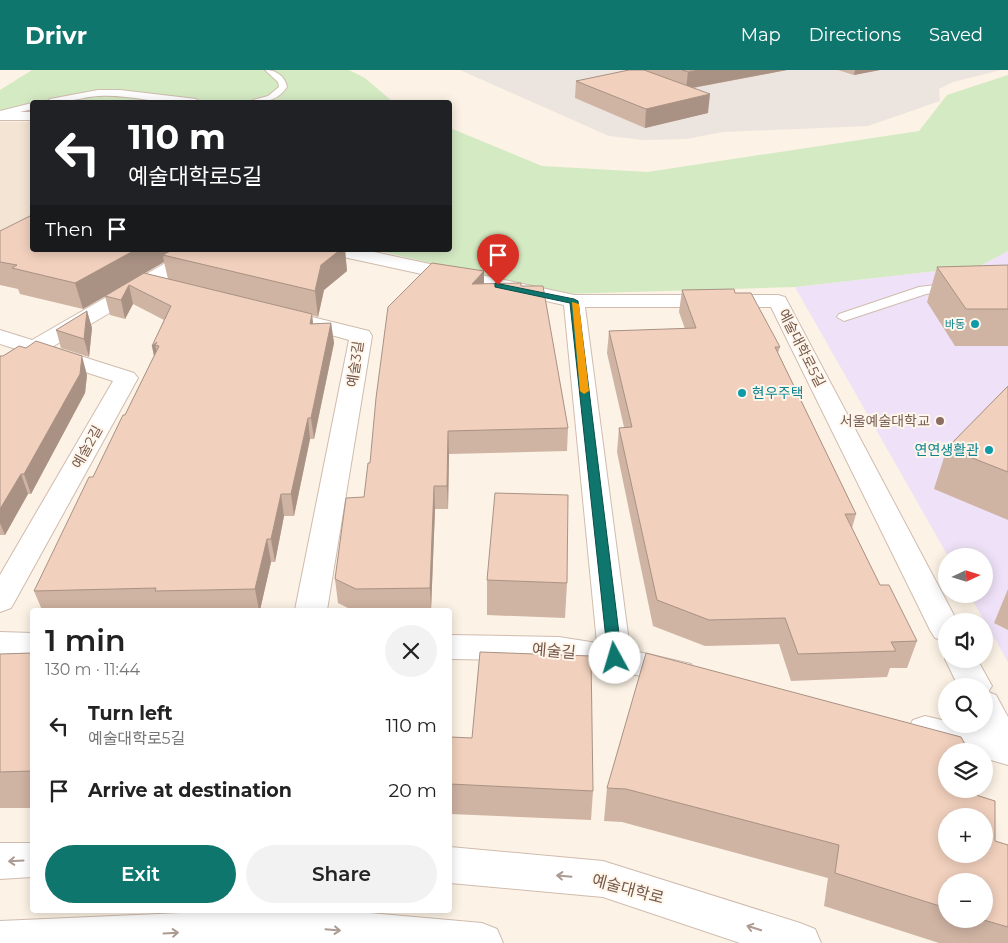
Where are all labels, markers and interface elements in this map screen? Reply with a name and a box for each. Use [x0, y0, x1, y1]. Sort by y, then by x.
text: Drivr [25, 21, 87, 50]
text: Map [741, 24, 781, 46]
text: Directions [809, 24, 901, 46]
text: Saved [929, 24, 983, 46]
text: 110 m [128, 115, 226, 158]
icon: left [45, 120, 110, 185]
text: 예술대학로5길 [128, 163, 262, 190]
icon: arrive [103, 215, 131, 243]
text: Then [45, 218, 93, 241]
pin [477, 234, 519, 285]
icon: arrive [484, 241, 512, 269]
street label: 예술대학로5길 [775, 306, 829, 390]
place label: 바동 [945, 317, 965, 331]
marker: 바동 [969, 318, 981, 330]
street label: 예술3길 [343, 340, 367, 388]
place label: 현우주택 [752, 384, 804, 402]
marker: 현우주택 [736, 387, 748, 399]
place label: 서울예술대학교 [840, 412, 930, 430]
marker: 서울예술대학교 [934, 415, 946, 427]
street label: 예술2길 [68, 422, 106, 472]
place label: 연연생활관 [915, 441, 979, 459]
marker: 연연생활관 [983, 444, 995, 456]
north arrow [938, 548, 992, 602]
map controls [938, 548, 993, 928]
button: sound [938, 613, 993, 668]
text: 1 min [45, 622, 126, 659]
button: close [385, 625, 437, 677]
position arrow [588, 631, 640, 683]
street label: 예술길 [531, 640, 577, 662]
text: 130 m · 11:44 [45, 660, 140, 679]
button: search [938, 678, 993, 733]
text: Turn left [88, 702, 173, 725]
icon: left [45, 712, 73, 740]
text: 110 m [386, 714, 437, 737]
text: 예술대학로5길 [88, 729, 185, 748]
button: layers [938, 743, 993, 798]
icon: arrive [45, 777, 73, 805]
text: Arrive at destination [88, 779, 292, 802]
text: 20 m [389, 779, 437, 802]
button: + [938, 808, 993, 863]
button: Exit [45, 845, 236, 903]
button: Share [246, 845, 437, 903]
one-way arrow [9, 856, 25, 865]
street label: 예술대학로 [590, 870, 666, 908]
one-way arrow [557, 871, 573, 880]
button: − [938, 873, 993, 928]
one-way arrow [747, 923, 762, 932]
one-way arrow [325, 925, 341, 934]
one-way arrow [163, 929, 179, 938]

